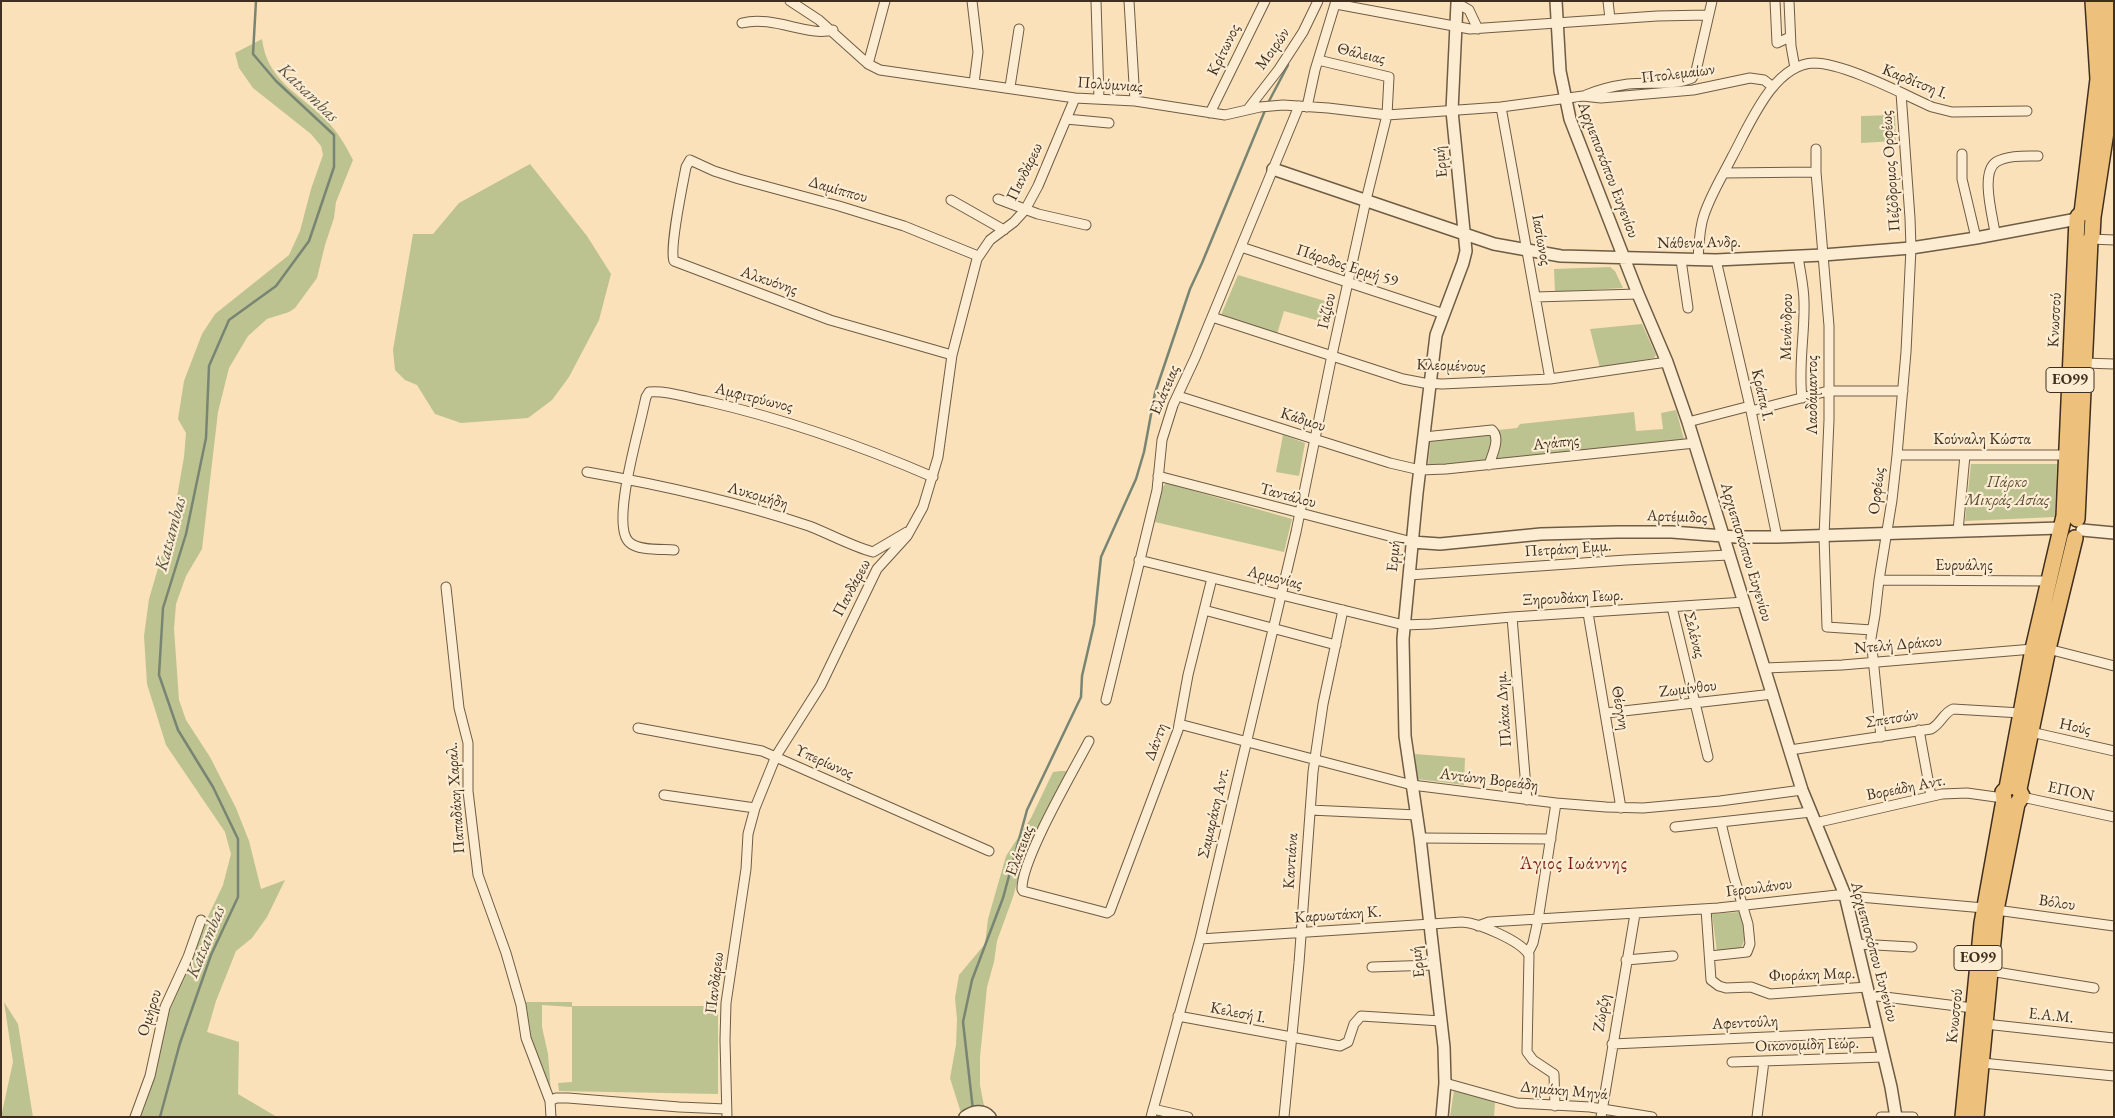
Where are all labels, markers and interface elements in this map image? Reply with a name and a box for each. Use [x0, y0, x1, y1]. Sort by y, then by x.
street label: Κρίτωνος [1203, 21, 1245, 79]
street label: Μοιρών [1252, 24, 1294, 74]
street label: Θάλειας [1335, 39, 1387, 69]
water label: Katsambas [273, 59, 343, 127]
street label: Πτολεμαίων [1640, 60, 1716, 88]
street label: Καρδίτση Ι. [1879, 60, 1951, 104]
street label: Πολύμνιας [1077, 73, 1143, 97]
street label: Αρχιεπισκόπου Ευγενίου [1573, 99, 1643, 241]
street label: Πεζόδρομος Ορφέως [1877, 110, 1905, 232]
street label: Πανδάρεω [1003, 140, 1047, 204]
street label: Ερμή [1430, 145, 1452, 179]
street label: Δαμίππου [806, 172, 870, 208]
street label: Ιασίωνος [1527, 213, 1555, 267]
street label: Νάθενα Ανδρ. [1657, 233, 1741, 253]
street label: Πάροδος Ερμή 59 [1294, 241, 1400, 291]
street label: Αλκυόνης [738, 262, 800, 300]
street label: Γαζίου [1314, 291, 1340, 331]
street label: Κνωσσού [2044, 292, 2066, 348]
street label: Μενάνδρου [1777, 293, 1797, 361]
street label: Κλεομένους [1416, 355, 1486, 377]
street label: Λαοδάμαντος [1803, 355, 1823, 435]
street label: Ελάτειας [1146, 362, 1184, 418]
street label: Κράπα Ι. [1747, 367, 1777, 423]
road number: ΕΟ99 [2046, 368, 2094, 392]
street label: Αμφιτρύωνος [713, 379, 795, 417]
street label: Κάδμου [1278, 404, 1328, 436]
street label: Κούναλη Κώστα [1933, 430, 2031, 450]
street label: Αγάπης [1532, 431, 1580, 455]
street label: Ορφέως [1865, 466, 1889, 516]
park label: Πάρκο Μικράς Ασίας [1964, 473, 2050, 511]
street label: Λυκομήδη [726, 478, 790, 514]
street label: Ταντάλου [1258, 479, 1318, 513]
street label: Αρχιεπισκόπου Ευγενίου [1716, 480, 1776, 624]
water label: Katsambas [151, 495, 191, 573]
street label: Αρτέμιδος [1646, 506, 1708, 528]
street label: Πετράκη Εμμ. [1524, 536, 1612, 562]
street label: Ερμή [1383, 539, 1405, 573]
street label: Πανδάρεω [829, 556, 875, 620]
street label: Ευρυάλης [1935, 556, 1993, 576]
street label: Αρμονίας [1246, 562, 1304, 594]
street label: Ξηρουδάκη Γεωρ. [1522, 586, 1624, 610]
street label: Σελένας [1679, 610, 1709, 660]
street label: Ντελή Δράκου [1853, 632, 1943, 658]
street label: Πλάκα Δημ. [1492, 670, 1516, 748]
street label: Ζωμίνθου [1658, 676, 1718, 702]
street label: Θέογνη [1607, 684, 1633, 732]
street label: Σπετσών [1864, 705, 1920, 733]
street label: Ηούς [2057, 714, 2093, 740]
street label: Δάντη [1140, 721, 1172, 763]
street label: Υπερίωνος [791, 740, 857, 784]
street label: Παπαδάκη Χαραλ. [443, 742, 469, 854]
street label: Αντώνη Βορεάδη [1439, 764, 1539, 796]
street label: Σαμαράκη Αντ. [1194, 766, 1234, 860]
street label: Βορεάδη Αντ. [1865, 771, 1947, 805]
street label: ΕΠΟΝ [2046, 778, 2096, 806]
street label: Ελάτειας [1002, 823, 1038, 879]
street label: Καντιάνα [1279, 832, 1303, 890]
district label: Άγιος Ιωάννης [1518, 853, 1630, 875]
street label: Γερουλάνου [1725, 874, 1793, 902]
street label: Αρχιεπισκόπου Ευγενίου [1846, 880, 1902, 1024]
street label: Βόλου [2038, 891, 2076, 915]
street label: Καρυωτάκη Κ. [1294, 902, 1382, 928]
water label: Katsambas [182, 903, 230, 981]
street label: Ερμή [1407, 945, 1429, 979]
road number: ΕΟ99 [1954, 946, 2002, 970]
street label: Πανδάρεω [702, 951, 728, 1015]
street label: Φιοράκη Μαρ. [1769, 964, 1855, 986]
street label: Ομήρου [134, 987, 166, 1039]
street label: Κνωσσού [1943, 988, 1967, 1044]
street label: Ζώρζη [1590, 993, 1614, 1033]
street label: Κελεσή Ι. [1208, 998, 1268, 1028]
street label: Ε.Α.Μ. [2027, 1004, 2075, 1028]
street label: Αφεντούλη [1711, 1012, 1779, 1034]
street label: Οικονομίδη Γεώρ. [1755, 1034, 1859, 1056]
street label: Δημάκη Μηνά [1520, 1078, 1608, 1104]

